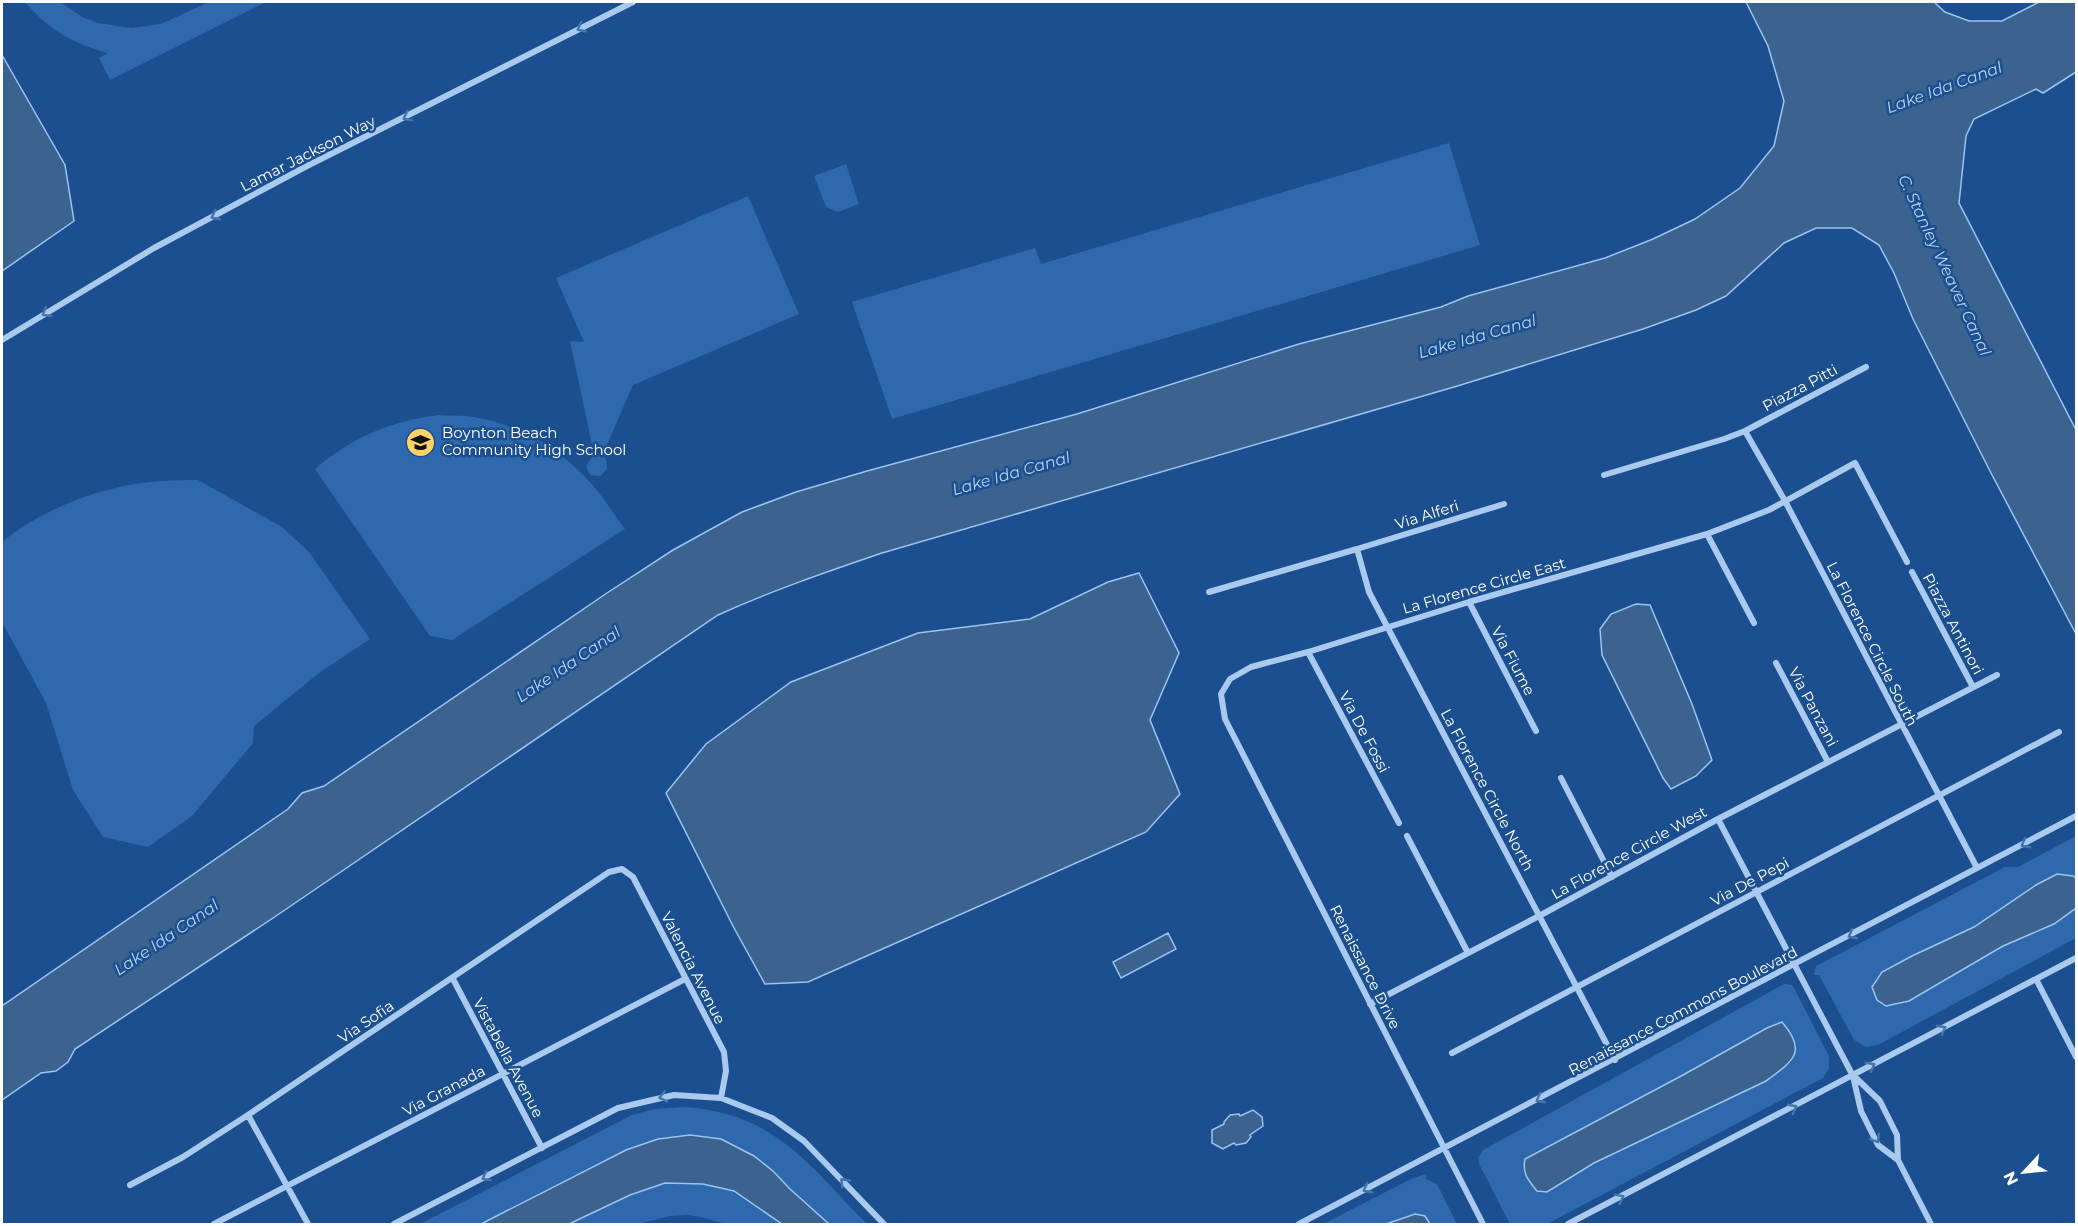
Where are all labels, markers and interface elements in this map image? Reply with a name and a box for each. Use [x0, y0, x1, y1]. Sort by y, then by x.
one-way arrow [576, 21, 587, 32]
water label: Lake Ida Canal [1884, 57, 2005, 117]
one-way arrow [402, 109, 413, 121]
street label: Lamar Jackson Way [237, 111, 379, 196]
water label: C. Stanley Weaver Canal [1894, 172, 1995, 359]
one-way arrow [211, 209, 221, 220]
one-way arrow [42, 305, 52, 317]
water label: Lake Ida Canal [1416, 310, 1539, 362]
street label: Piazza Pitti [1759, 360, 1841, 415]
place label: Boynton Beach Community High School [442, 423, 626, 459]
school or university icon: Boynton Beach Community High School [405, 426, 437, 458]
water label: Lake Ida Canal [950, 447, 1073, 499]
street label: Via Alferi [1393, 496, 1461, 533]
street label: La Florence Circle East [1400, 553, 1568, 618]
street label: La Florence Circle South [1823, 559, 1922, 729]
street label: Piazza Antinori [1919, 570, 1988, 678]
water label: Lake Ida Canal [512, 622, 625, 706]
street label: Via Fiume [1487, 623, 1540, 699]
street label: Via Panzani [1785, 664, 1842, 750]
street label: Via De Fossi [1335, 688, 1394, 776]
street label: La Florence Circle North [1437, 705, 1538, 874]
street label: La Florence Circle West [1548, 802, 1710, 903]
one-way arrow [2021, 837, 2031, 848]
street label: Via De Pepi [1707, 853, 1792, 910]
water label: Lake Ida Canal [110, 895, 223, 979]
street label: Renaissance Drive [1326, 901, 1405, 1032]
street label: Valencia Avenue [657, 908, 730, 1027]
one-way arrow [1848, 928, 1859, 939]
street label: Renaissance Commons Boulevard [1565, 942, 1801, 1079]
street label: Vistabella Avenue [469, 995, 548, 1121]
street label: Via Sofia [334, 996, 397, 1047]
one-way arrow [1935, 1025, 1946, 1036]
street label: Via Granada [399, 1061, 488, 1120]
one-way arrow [1865, 1062, 1876, 1073]
one-way arrow [658, 1090, 668, 1103]
one-way arrow [1536, 1092, 1547, 1103]
one-way arrow [1786, 1103, 1797, 1115]
one-way arrow [1868, 1132, 1879, 1143]
north arrow [1994, 1142, 2054, 1202]
text: N [2000, 1168, 2022, 1188]
one-way arrow [482, 1170, 492, 1181]
one-way arrow [840, 1179, 851, 1190]
one-way arrow [1363, 1182, 1374, 1193]
one-way arrow [1613, 1193, 1624, 1205]

